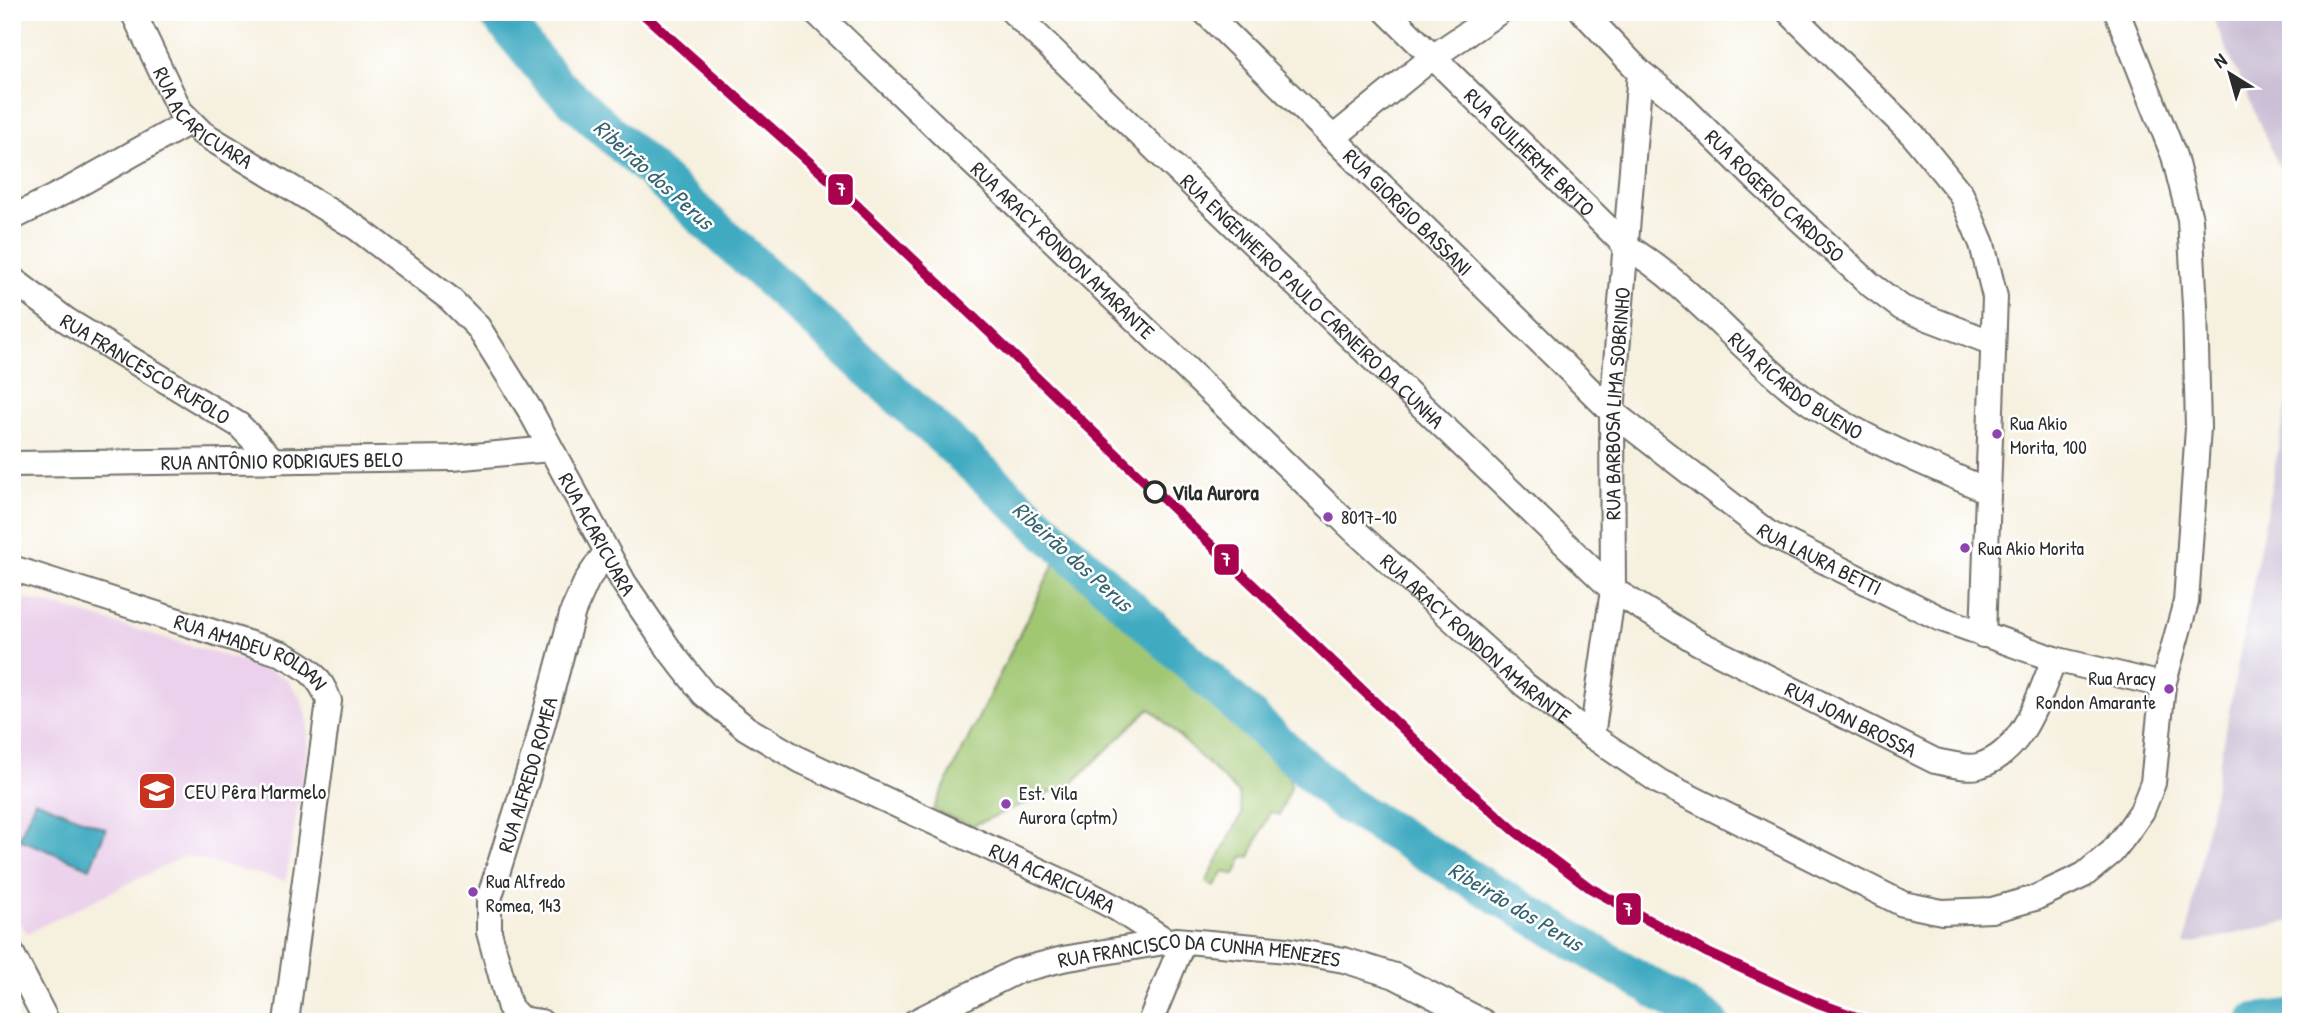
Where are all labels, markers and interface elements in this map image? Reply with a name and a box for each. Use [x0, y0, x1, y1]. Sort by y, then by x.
north arrow [2194, 38, 2264, 108]
text: N [2208, 47, 2232, 74]
street label: RUA ACARICUARA [147, 62, 258, 175]
street label: RUA GUILHERME BRITO [1458, 81, 1602, 223]
water label: Ribeirão dos Perus [587, 112, 722, 238]
street label: RUA ROGERIO CARDOSO [1699, 122, 1851, 269]
street label: RUA GIORGIO BASSANI [1337, 142, 1479, 282]
street label: RUA ARACY RONDON AMARANTE [965, 154, 1161, 345]
street label: RUA ENGENHEIRO PAULO CARNEIRO DA CUNHA [1174, 167, 1451, 435]
line badge: 7 [827, 173, 854, 206]
text: 7 [835, 176, 846, 202]
street label: RUA BARBOSA LIMA SOBRINHO [1597, 286, 1637, 520]
street label: RUA FRANCESCO RUFOLO [55, 306, 236, 431]
street label: RUA RICARDO BUENO [1722, 325, 1868, 446]
place label: Rua Akio Morita, 100 [2010, 410, 2087, 460]
marker: Rua Akio Morita, 100 [1990, 427, 2004, 441]
street label: RUA ANTÔNIO RODRIGUES BELO [161, 444, 403, 476]
street label: RUA ACARICUARA [552, 467, 643, 601]
place label: Vila Aurora [1172, 478, 1259, 507]
marker: Vila Aurora [1144, 481, 1166, 503]
water label: Ribeirão dos Perus [1006, 494, 1141, 620]
place label: 8017-10 [1341, 504, 1397, 530]
marker: 8017-10 [1321, 510, 1335, 524]
street label: RUA LAURA BETTI [1752, 516, 1887, 602]
place label: Rua Akio Morita [1978, 535, 2085, 561]
marker: Rua Akio Morita [1958, 541, 1972, 555]
line badge: 7 [1213, 543, 1240, 576]
text: 7 [1220, 546, 1231, 572]
street label: RUA ARACY RONDON AMARANTE [1374, 547, 1577, 730]
street label: RUA AMADEU ROLDAN [171, 606, 335, 695]
place label: Rua Aracy Rondon Amarante [2036, 665, 2156, 715]
street label: RUA JOAN BROSSA [1780, 674, 1922, 764]
marker: Rua Aracy Rondon Amarante [2162, 682, 2176, 696]
street label: RUA ALFREDO ROMEA [490, 694, 564, 856]
school or university icon: CEU Pêra Marmelo [136, 770, 178, 812]
place label: CEU Pêra Marmelo [184, 777, 326, 806]
place label: Est. Vila Aurora (cptm) [1019, 780, 1118, 830]
marker: Est. Vila Aurora (cptm) [999, 797, 1013, 811]
street label: RUA ACARICUARA [985, 835, 1120, 920]
water label: Ribeirão dos Perus [1443, 854, 1591, 959]
place label: Rua Alfredo Romea, 143 [486, 868, 565, 918]
marker: Rua Alfredo Romea, 143 [466, 885, 480, 899]
line badge: 7 [1615, 892, 1642, 926]
text: 7 [1622, 896, 1633, 922]
street label: RUA FRANCISCO DA CUNHA MENEZES [1054, 925, 1343, 974]

